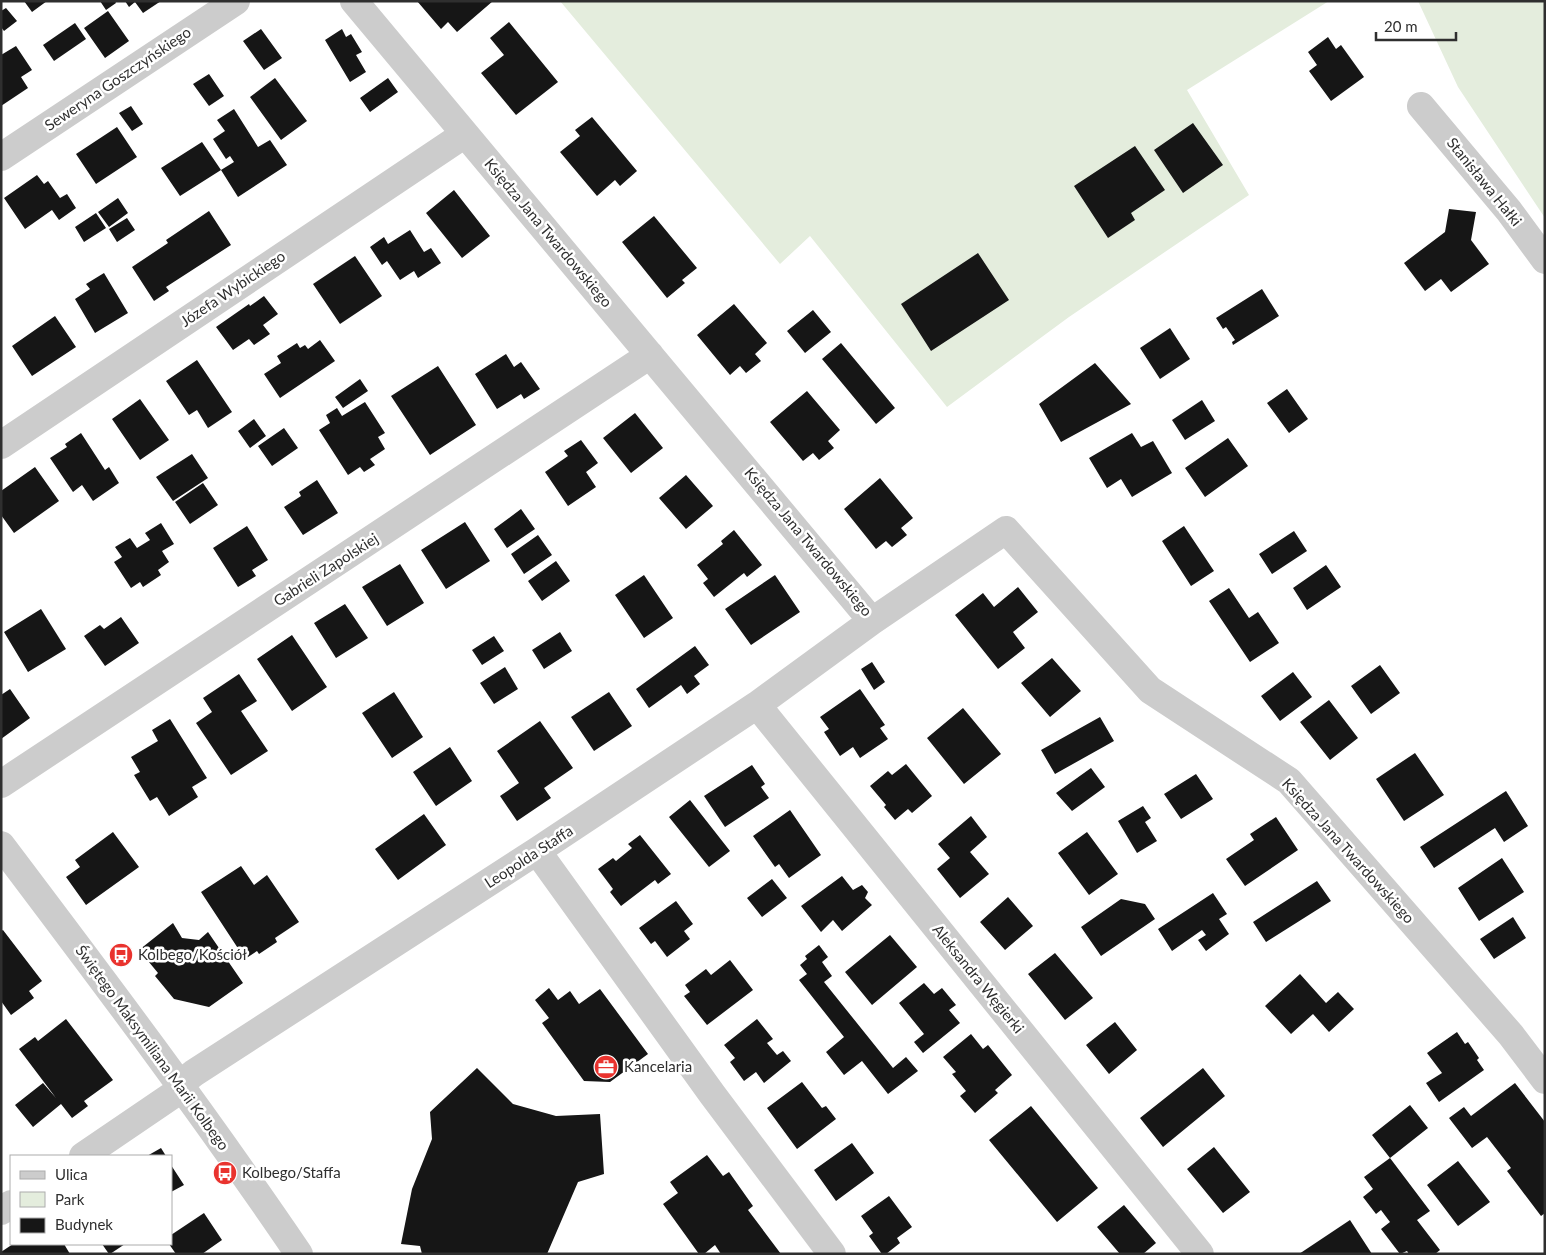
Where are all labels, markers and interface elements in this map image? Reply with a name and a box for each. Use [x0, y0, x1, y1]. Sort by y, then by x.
scale bar [1376, 10, 1456, 42]
text: 20 m [1384, 17, 1418, 35]
street label: Seweryna Goszczyńskiego [41, 22, 194, 134]
street label: Stanisława Hałki [1444, 133, 1526, 229]
street label: Księdza Jana Twardowskiego [481, 154, 616, 310]
street label: Józefa Wybickiego [177, 246, 288, 330]
street label: Księdza Jana Twardowskiego [741, 463, 876, 619]
street label: Gabrieli Zapolskiej [270, 529, 381, 610]
street label: Księdza Jana Twardowskiego [1279, 774, 1419, 927]
street label: Leopolda Staffa [481, 821, 576, 891]
street label: Aleksandra Węgierki [929, 920, 1028, 1036]
street label: Świętego Maksymiliana Marii Kolbego [72, 941, 233, 1153]
bus stop icon: Kolbego/Kościół [108, 942, 134, 968]
place label: Kolbego/Kościół [138, 945, 247, 963]
office icon: Kancelaria [593, 1054, 619, 1080]
place label: Kancelaria [624, 1057, 692, 1075]
legend [10, 1155, 172, 1245]
bus stop icon: Kolbego/Staffa [212, 1160, 238, 1186]
place label: Kolbego/Staffa [242, 1163, 341, 1181]
text: Ulica [55, 1165, 88, 1183]
text: Park [55, 1190, 85, 1208]
text: Budynek [55, 1215, 113, 1233]

